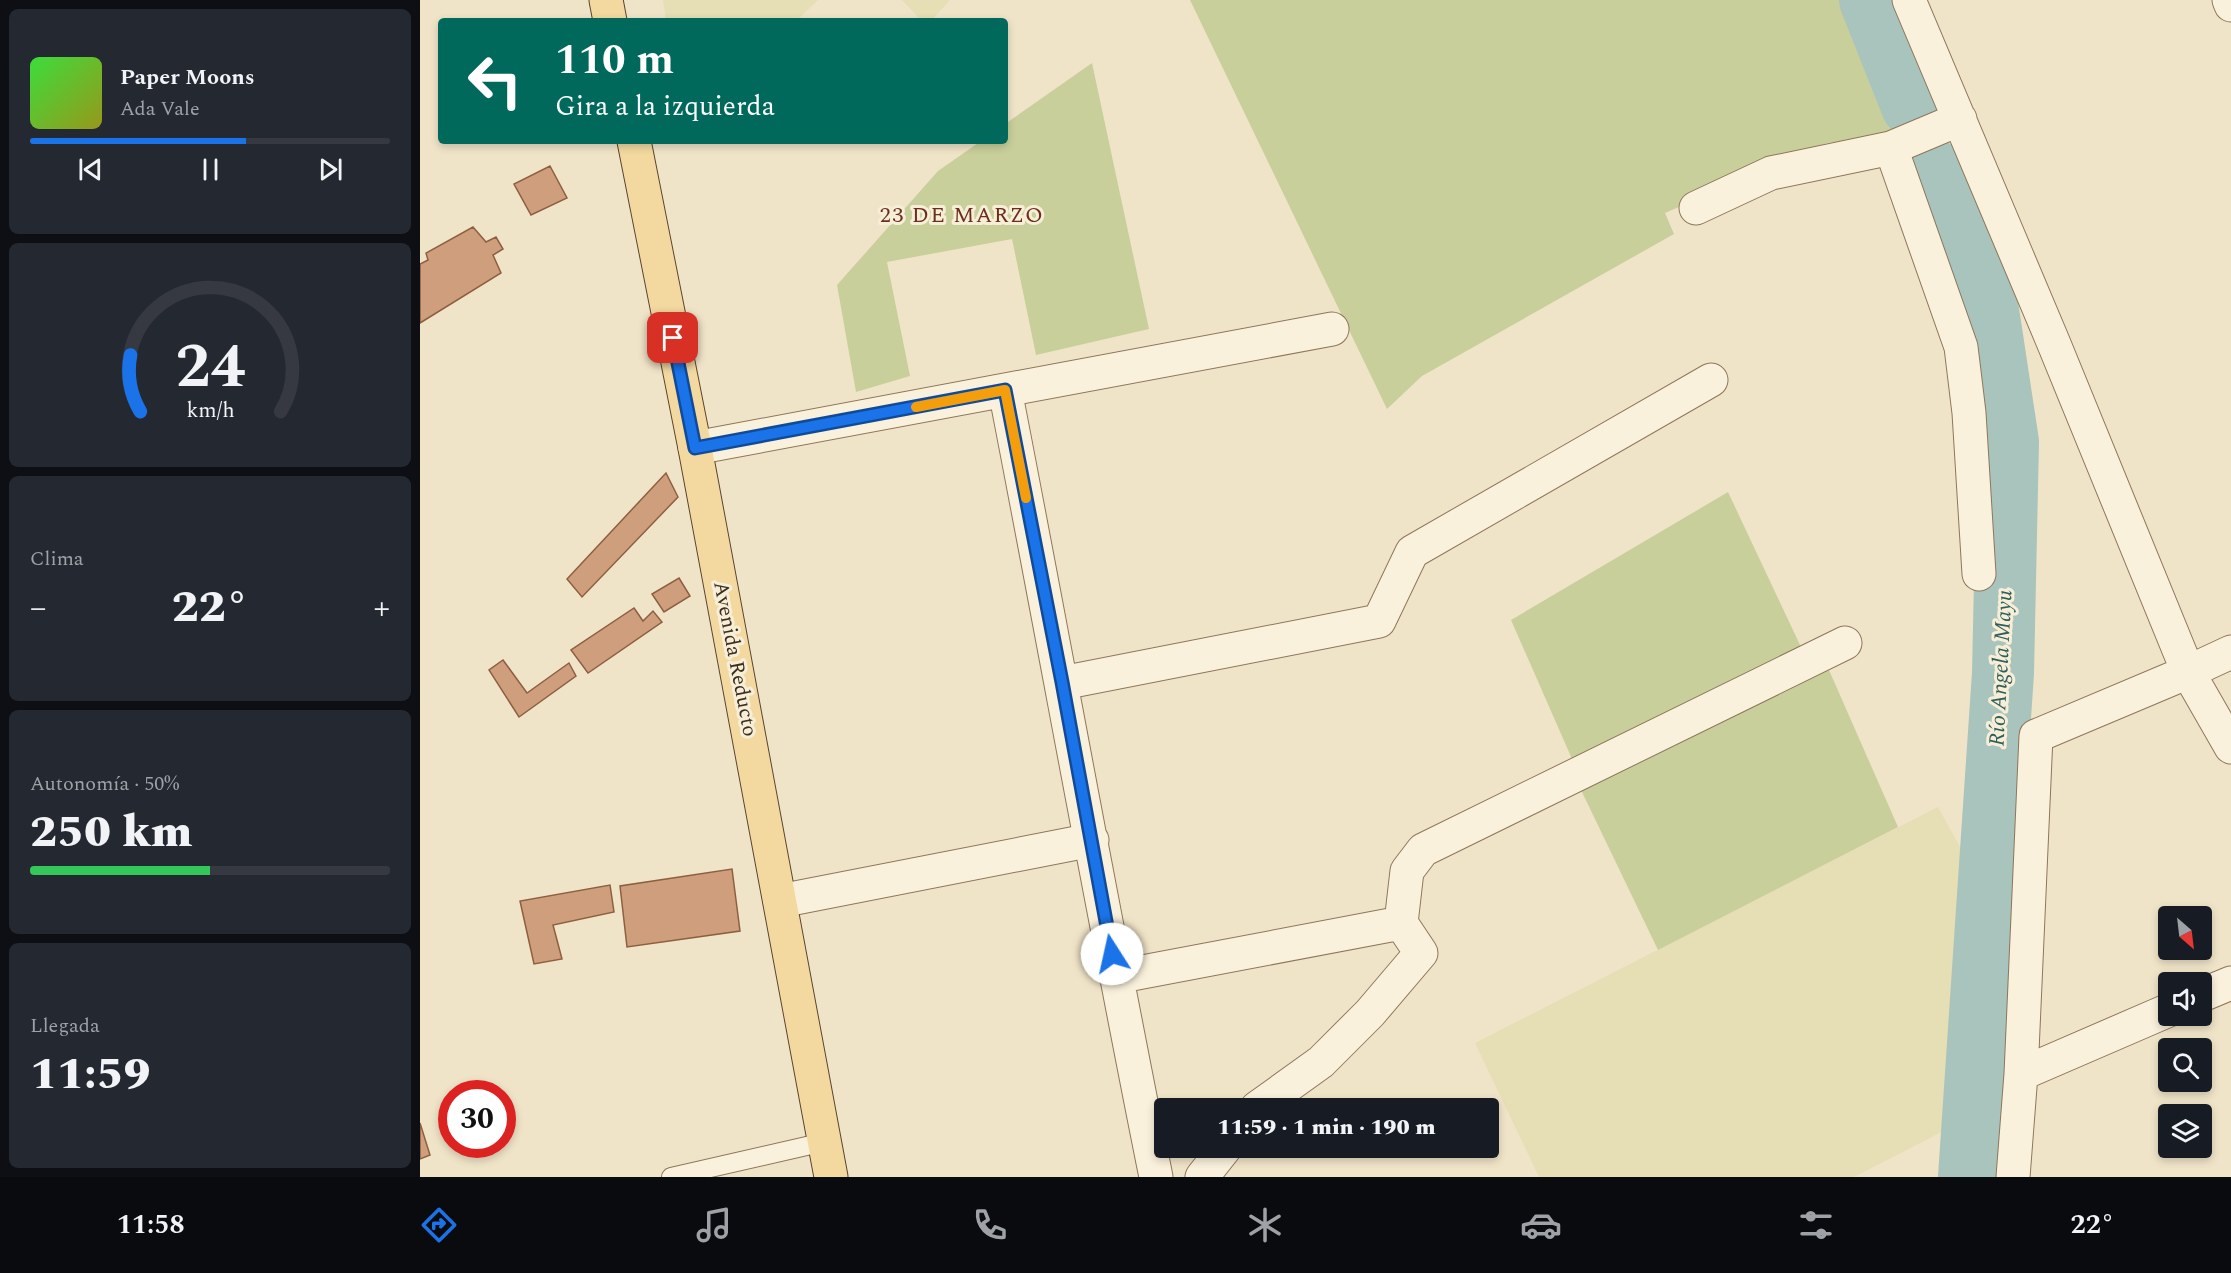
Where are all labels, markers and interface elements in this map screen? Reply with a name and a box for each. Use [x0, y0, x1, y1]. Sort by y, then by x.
text: 110 m [555, 29, 674, 92]
icon: left [456, 42, 534, 120]
text: Paper Moons [120, 61, 255, 94]
text: Gira a la izquierda [555, 86, 775, 128]
text: Ada Vale [120, 94, 200, 124]
icon: previous [74, 153, 107, 186]
icon: pause [194, 153, 227, 186]
icon: next [314, 153, 347, 186]
district label: 23 DE MARZO [880, 199, 1044, 232]
pin [647, 312, 698, 363]
text: 24 [175, 320, 245, 415]
icon: arrive [656, 321, 689, 354]
text: km/h [186, 394, 234, 427]
text: Clima [30, 544, 84, 574]
text: 22° [172, 573, 248, 642]
street label: Avenida Reducto [704, 579, 766, 739]
text: − [30, 583, 47, 633]
text: + [373, 583, 390, 633]
water label: Río Angela Mayu [1980, 589, 2022, 747]
text: Autonomía · 50% [30, 769, 179, 799]
text: 250 km [30, 798, 192, 867]
north arrow [2158, 906, 2212, 960]
map controls [2158, 906, 2212, 1158]
position arrow [1080, 922, 1144, 986]
button: sound [2158, 972, 2212, 1026]
text: Llegada [30, 1011, 100, 1041]
button: search [2158, 1038, 2212, 1092]
text: 11:59 [30, 1040, 151, 1109]
speed limit sign: 30 [438, 1080, 516, 1158]
button: layers [2158, 1104, 2212, 1158]
text: 11:59 · 1 min · 190 m [1217, 1111, 1436, 1144]
text: 11:58 [117, 1204, 185, 1246]
icon: directions [418, 1204, 460, 1246]
icon: music [693, 1204, 735, 1246]
icon: phone [969, 1204, 1011, 1246]
icon: climate [1244, 1204, 1286, 1246]
icon: car [1520, 1204, 1562, 1246]
icon: filters [1795, 1204, 1837, 1246]
text: 22° [2070, 1204, 2114, 1246]

